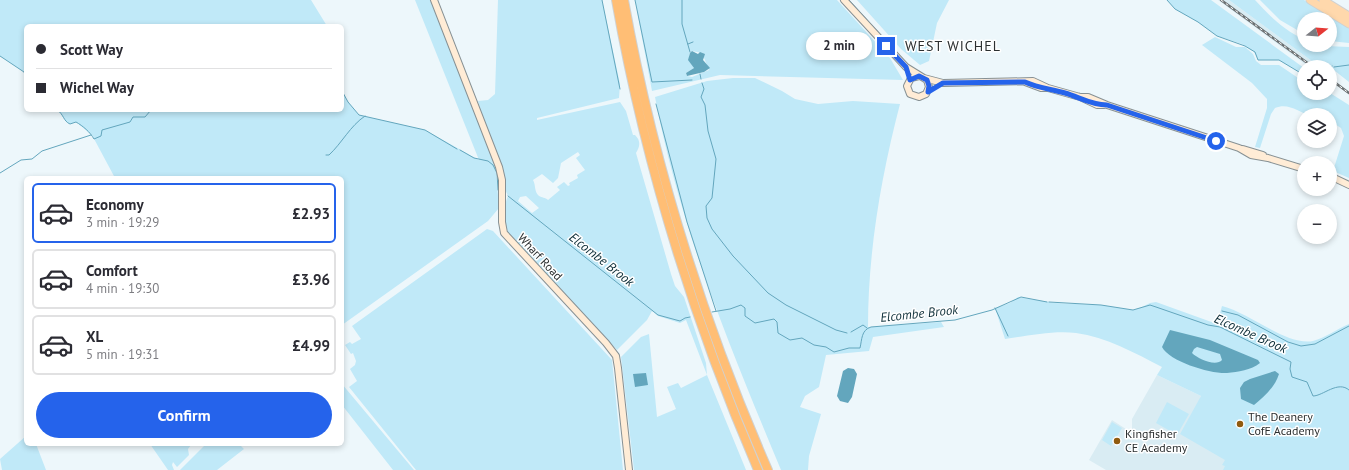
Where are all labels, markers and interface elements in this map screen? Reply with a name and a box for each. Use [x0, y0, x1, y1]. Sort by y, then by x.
north arrow [1297, 12, 1337, 52]
map controls [1297, 12, 1337, 244]
callout: 2 min [806, 32, 872, 60]
text: 2 min [823, 37, 855, 54]
route end [877, 37, 895, 55]
district label: WEST WICHEL [905, 37, 1001, 55]
text: Scott Way [60, 40, 123, 59]
button: locate [1297, 60, 1337, 100]
text: Wichel Way [60, 78, 134, 97]
button: layers [1297, 108, 1337, 148]
route start [1207, 132, 1225, 150]
button: + [1297, 156, 1337, 196]
icon: car [38, 195, 74, 231]
text: Economy [86, 195, 144, 214]
text: £2.93 [292, 204, 330, 223]
button: − [1297, 204, 1337, 244]
text: 3 min · 19:29 [86, 214, 159, 231]
water label: Elcombe Brook [566, 229, 639, 291]
street label: Wharf Road [515, 230, 566, 283]
icon: car [38, 261, 74, 297]
text: Comfort [86, 261, 138, 280]
text: £3.96 [292, 270, 330, 289]
text: 4 min · 19:30 [86, 280, 159, 297]
water label: Elcombe Brook [879, 301, 960, 326]
water label: Elcombe Brook [1212, 310, 1291, 358]
icon: car [38, 327, 74, 363]
text: XL [86, 327, 103, 346]
text: £4.99 [292, 336, 330, 355]
text: 5 min · 19:31 [86, 346, 159, 363]
button: Confirm [36, 392, 332, 438]
place label: The Deanery CofE Academy [1248, 409, 1320, 438]
marker: The Deanery CofE Academy [1235, 419, 1245, 429]
place label: Kingfisher CE Academy [1125, 426, 1188, 455]
marker: Kingfisher CE Academy [1112, 436, 1122, 446]

